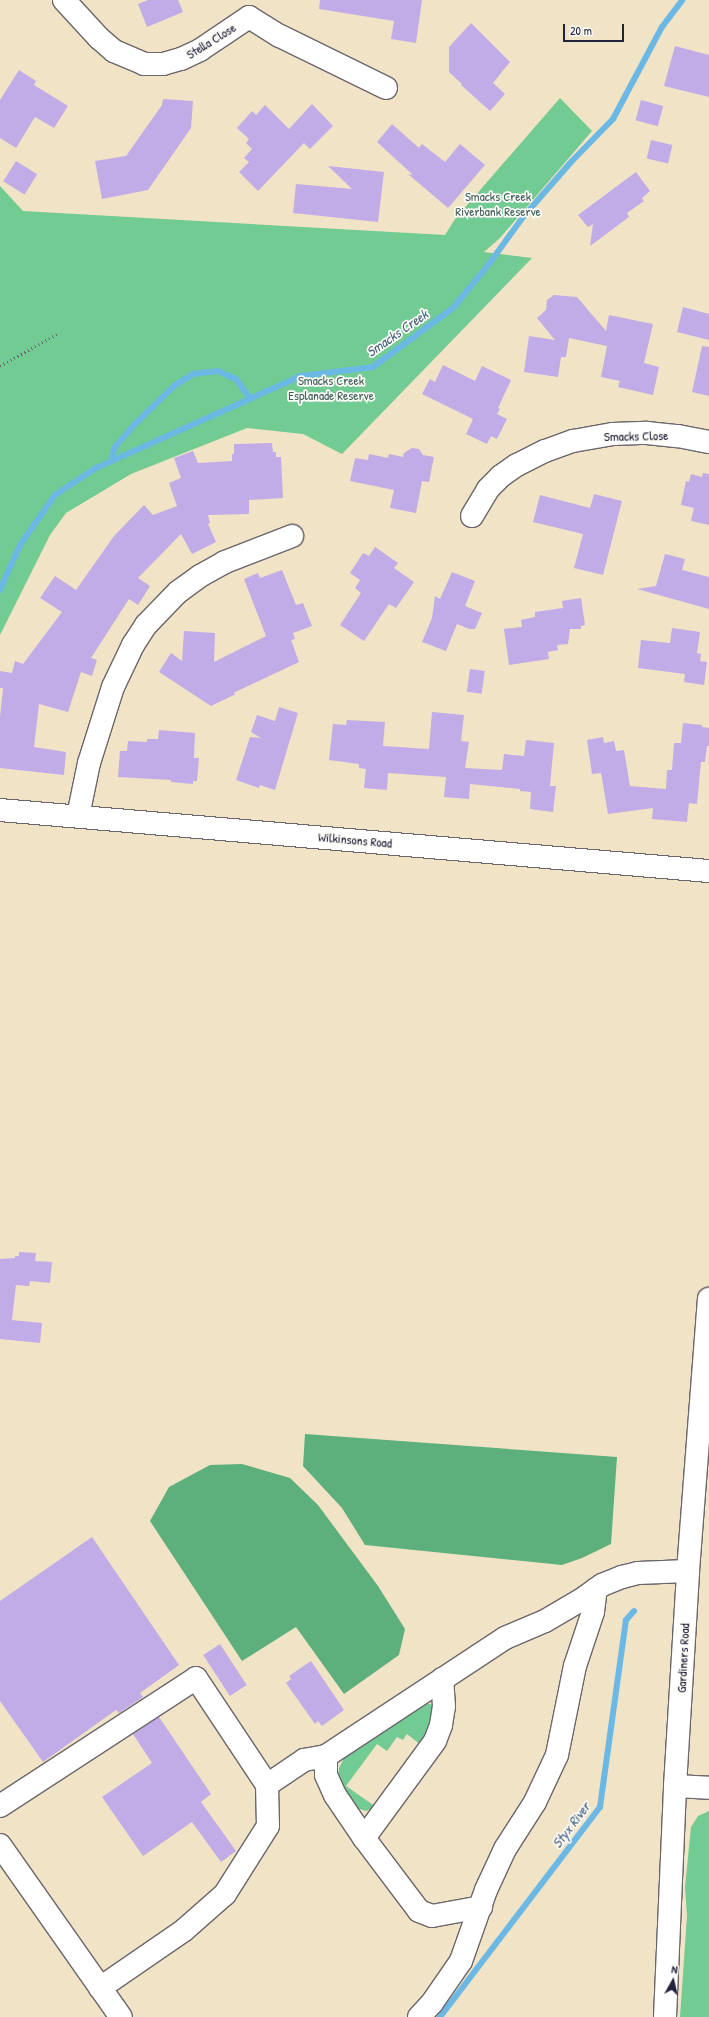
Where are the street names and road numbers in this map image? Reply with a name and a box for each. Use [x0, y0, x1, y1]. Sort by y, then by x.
street label: Stella Close [183, 20, 239, 62]
street label: Smacks Close [604, 428, 668, 444]
street label: Wilkinsons Road [317, 829, 393, 851]
street label: Gardiners Road [673, 1623, 693, 1693]

